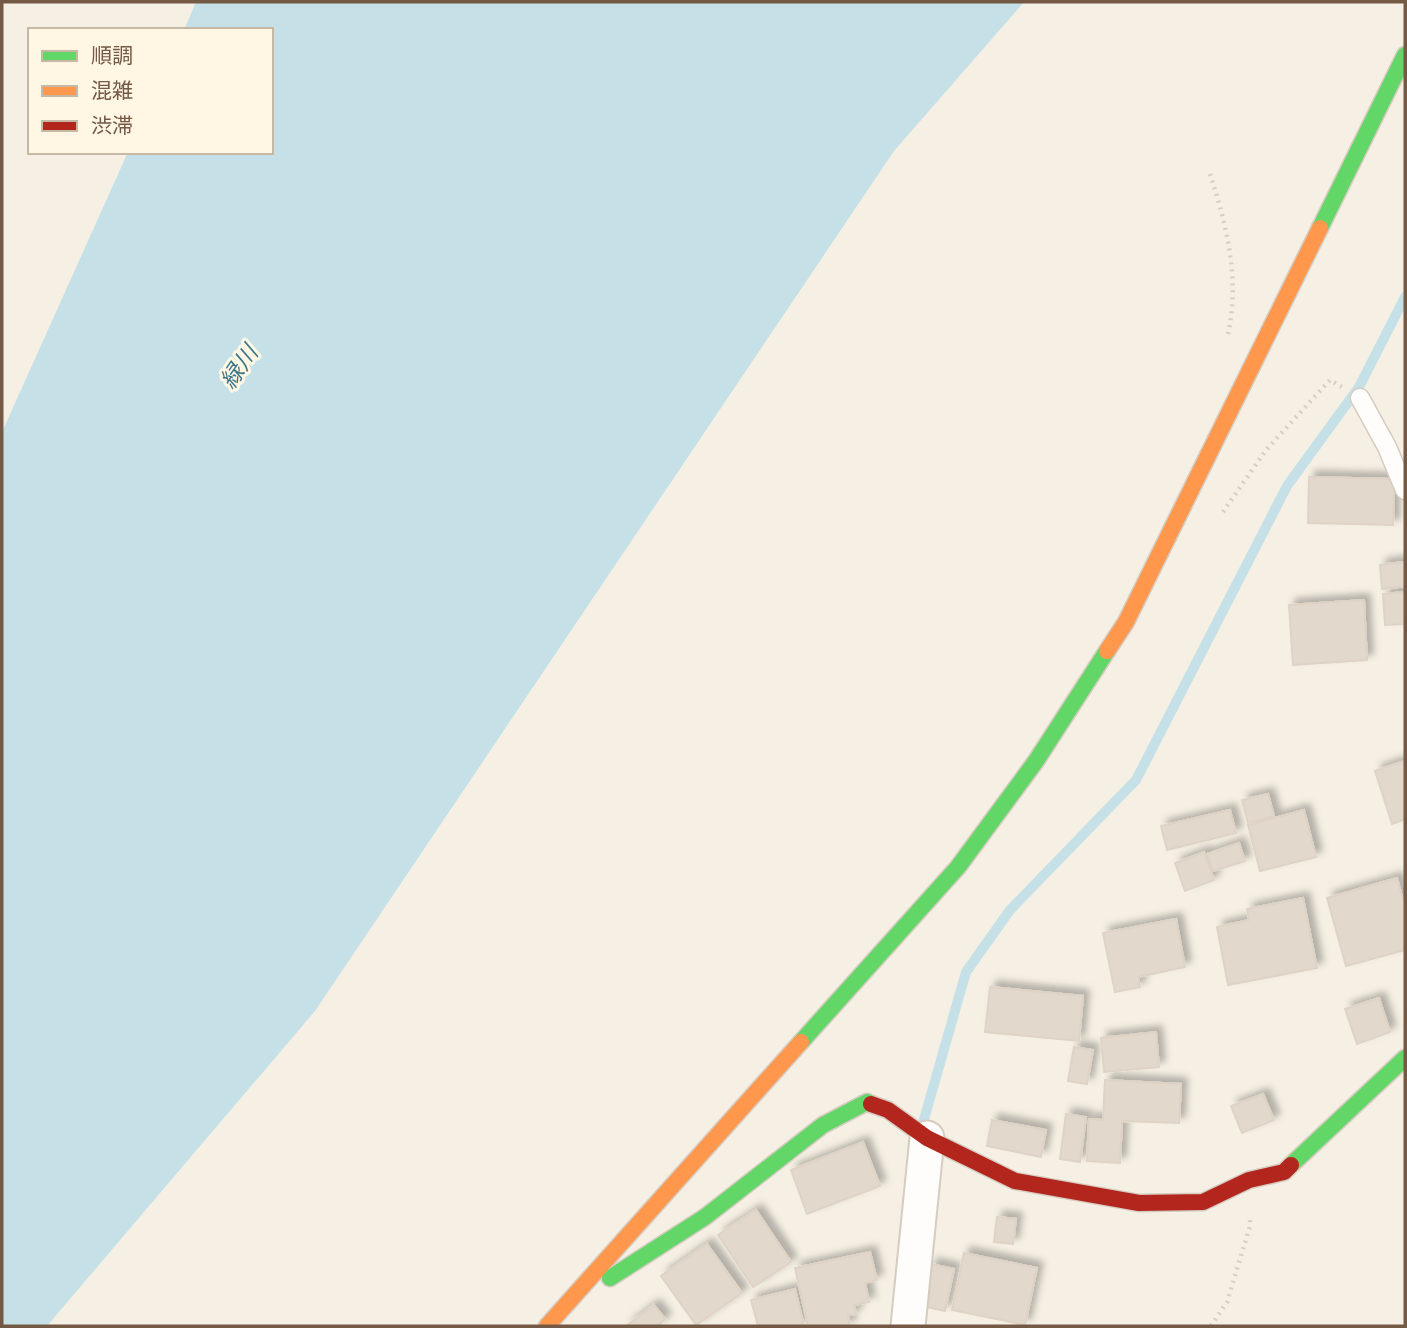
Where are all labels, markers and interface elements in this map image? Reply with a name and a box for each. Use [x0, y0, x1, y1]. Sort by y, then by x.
legend [28, 28, 273, 154]
text: 順調 [91, 42, 133, 69]
text: 混雑 [91, 77, 133, 104]
text: 渋滞 [91, 112, 133, 139]
water label: 緑川 [214, 337, 265, 394]

